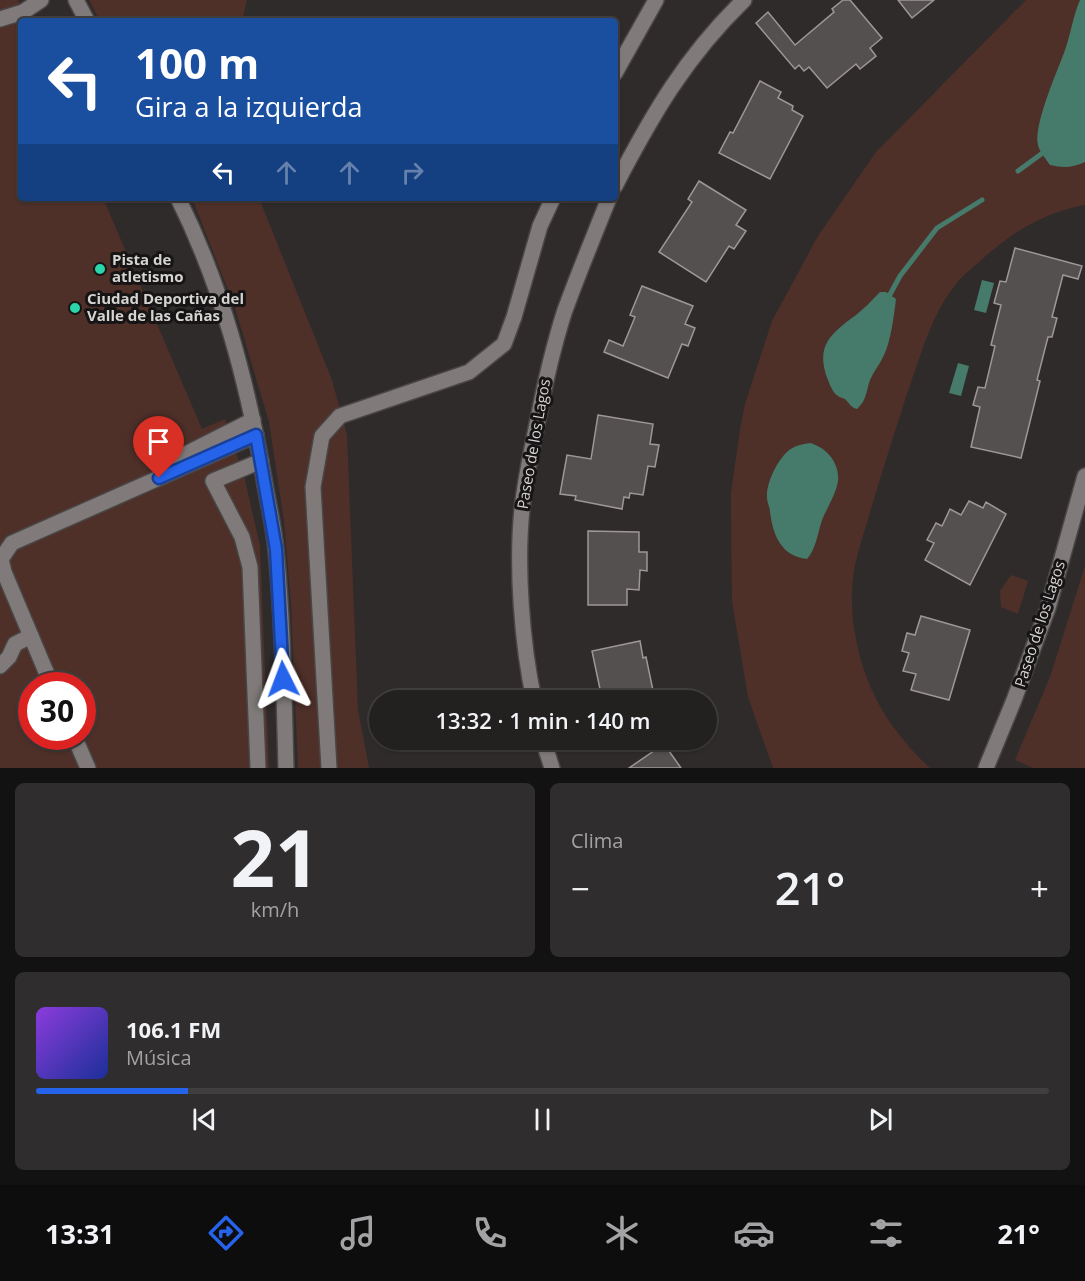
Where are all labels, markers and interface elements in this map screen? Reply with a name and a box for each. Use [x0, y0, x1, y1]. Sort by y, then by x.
text: 100 m [135, 34, 259, 91]
icon: left [36, 42, 114, 120]
text: Gira a la izquierda [135, 88, 362, 125]
icon: left [207, 156, 240, 189]
icon: ahead [270, 156, 303, 189]
icon: ahead [333, 156, 366, 189]
icon: right [396, 156, 429, 189]
place label: Pista de atletismo [112, 249, 184, 286]
marker: Pista de atletismo [93, 262, 107, 276]
place label: Ciudad Deportiva del Valle de las Cañas [87, 288, 244, 325]
marker: Ciudad Deportiva del Valle de las Cañas [68, 301, 82, 315]
street label: Paseo de los Lagos [512, 377, 554, 510]
pin [133, 416, 184, 478]
icon: arrive [142, 425, 175, 458]
street label: Paseo de los Lagos [1009, 558, 1069, 689]
position arrow [251, 647, 315, 711]
speed limit sign: 30 [18, 672, 96, 750]
text: 13:32 · 1 min · 140 m [435, 705, 651, 735]
text: 21 [230, 804, 320, 910]
text: Clima [571, 827, 623, 854]
text: 21° [775, 857, 845, 918]
text: − [571, 866, 590, 911]
text: + [1030, 866, 1049, 911]
text: km/h [251, 896, 299, 923]
text: 106.1 FM [126, 1014, 221, 1044]
text: Música [126, 1044, 192, 1071]
icon: previous [188, 1103, 221, 1136]
icon: pause [526, 1103, 559, 1136]
icon: next [864, 1103, 897, 1136]
icon: directions [205, 1212, 247, 1254]
icon: music [337, 1212, 379, 1254]
icon: phone [469, 1212, 511, 1254]
icon: climate [601, 1212, 643, 1254]
icon: car [733, 1212, 775, 1254]
icon: filters [865, 1212, 907, 1254]
text: 13:31 [45, 1215, 115, 1252]
text: 21° [997, 1215, 1040, 1252]

